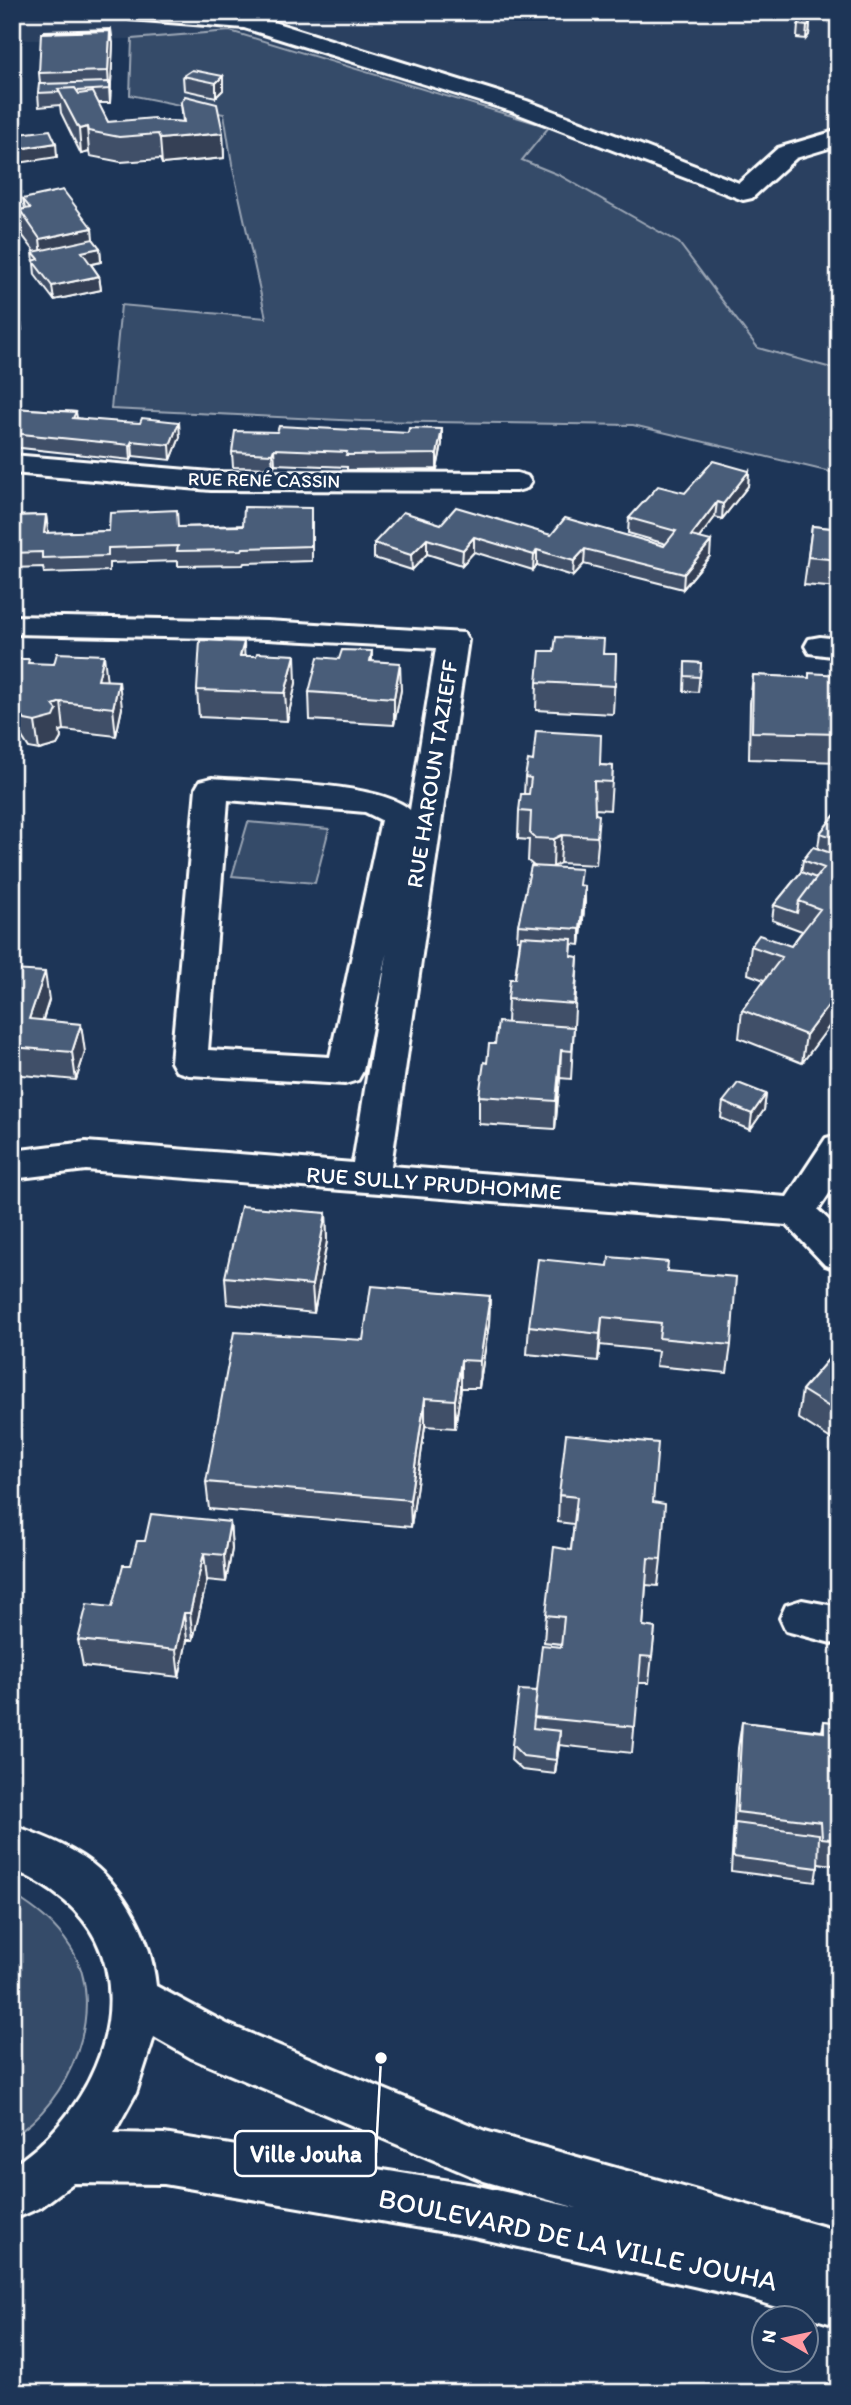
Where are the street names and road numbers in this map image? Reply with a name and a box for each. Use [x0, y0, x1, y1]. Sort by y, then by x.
street label: RUE RENÉ CASSIN [188, 467, 340, 493]
street label: RUE HAROUN TAZIEFF [400, 658, 464, 890]
street label: RUE SULLY PRUDHOMME [305, 1160, 563, 1206]
street label: BOULEVARD DE LA VILLE JOUHA [375, 2180, 781, 2298]

